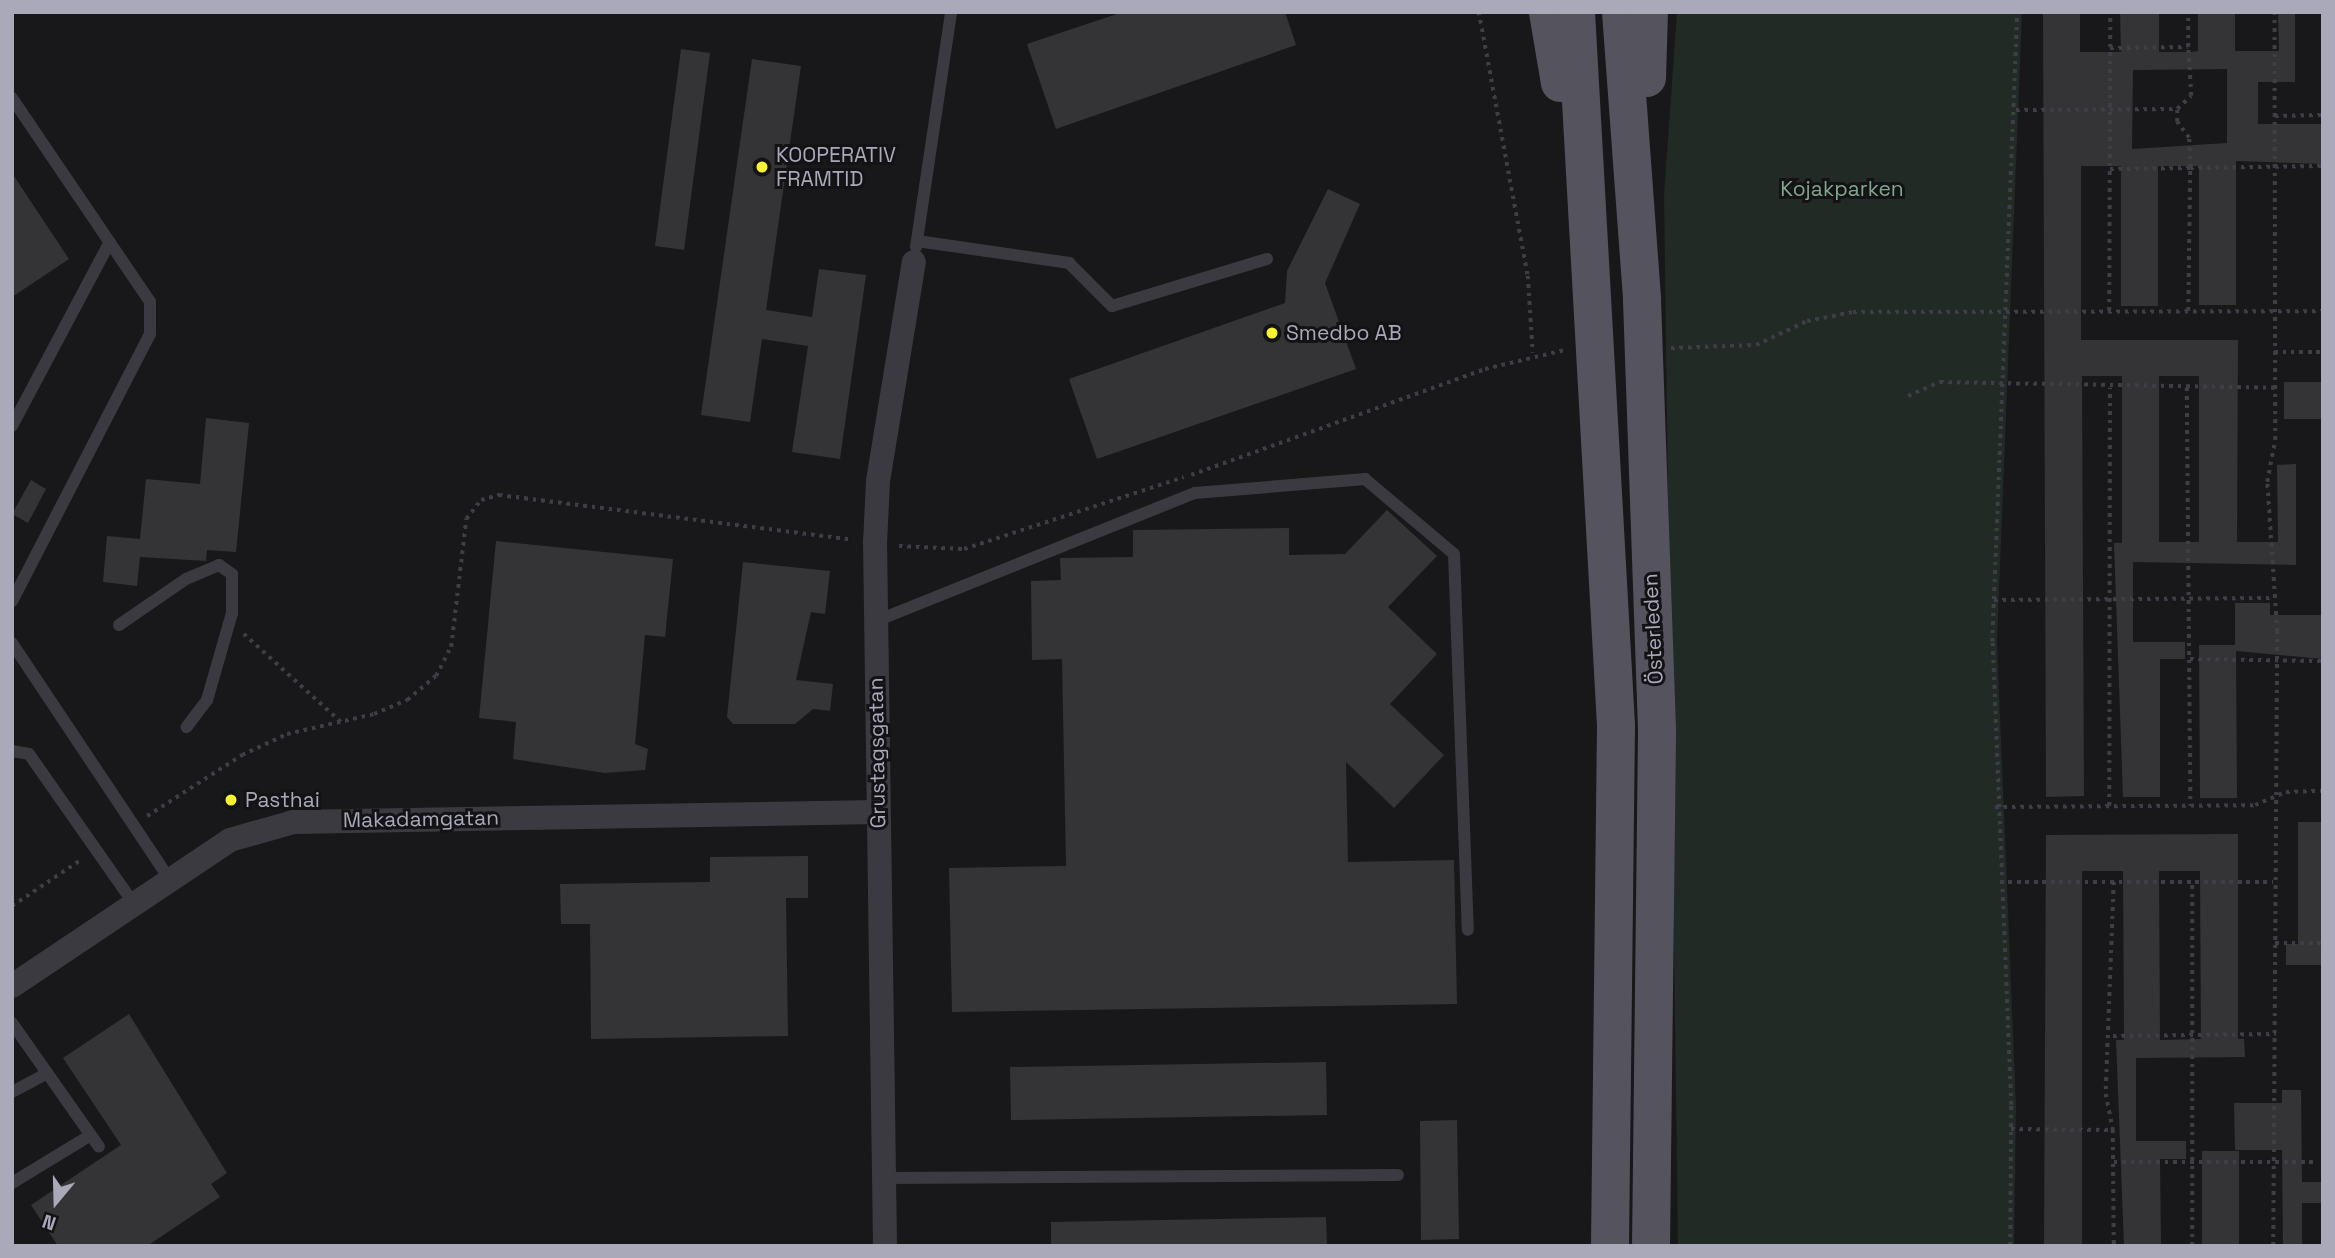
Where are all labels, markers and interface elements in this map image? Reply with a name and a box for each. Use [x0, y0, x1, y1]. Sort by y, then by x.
place label: KOOPERATIV FRAMTID [776, 142, 896, 192]
marker: KOOPERATIV FRAMTID [754, 159, 770, 175]
park label: Kojakparken [1780, 176, 1904, 202]
place label: Smedbo AB [1286, 320, 1402, 346]
marker: Smedbo AB [1264, 325, 1280, 341]
street label: Österleden [1638, 573, 1668, 685]
street label: Grustagsgatan [863, 677, 891, 829]
place label: Pasthai [245, 787, 320, 813]
marker: Pasthai [223, 792, 239, 808]
street label: Makadamgatan [343, 805, 499, 833]
north arrow [21, 1167, 91, 1237]
text: N [39, 1208, 59, 1236]

